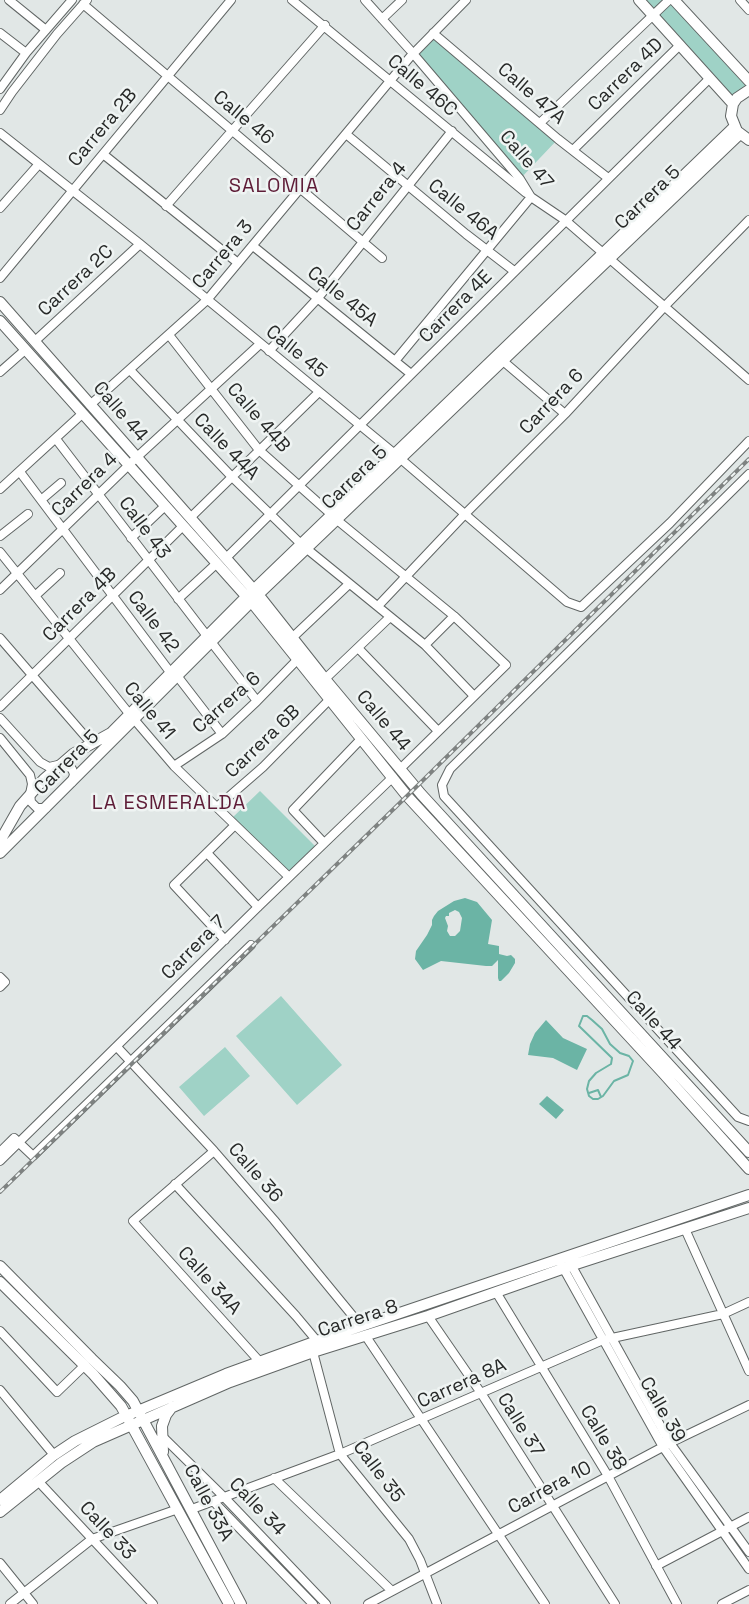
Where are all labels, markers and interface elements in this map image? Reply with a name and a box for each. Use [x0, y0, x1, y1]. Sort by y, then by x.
street label: Carrera 4D [584, 34, 668, 116]
street label: Calle 46C [382, 50, 462, 122]
street label: Calle 47A [492, 58, 570, 130]
street label: Carrera 2B [64, 84, 142, 172]
street label: Calle 46 [208, 86, 278, 150]
street label: Calle 47 [494, 126, 558, 194]
street label: Carrera 4 [342, 158, 412, 236]
street label: Carrera 5 [610, 161, 686, 235]
district label: SALOMIA [228, 175, 320, 199]
street label: Calle 46A [423, 175, 503, 245]
street label: Carrera 3 [188, 216, 258, 294]
street label: Carrera 2C [34, 240, 118, 322]
street label: Calle 45A [302, 262, 382, 332]
street label: Carrera 4E [415, 266, 497, 348]
street label: Calle 45 [261, 321, 331, 383]
street label: Carrera 6 [515, 364, 589, 440]
street label: Calle 44 [88, 377, 152, 447]
street label: Calle 44B [222, 378, 294, 458]
street label: Calle 44A [189, 409, 263, 485]
street label: Carrera 5 [317, 441, 393, 515]
street label: Carrera 4 [47, 448, 123, 522]
street label: Calle 43 [113, 492, 175, 564]
street label: Carrera 4B [38, 563, 122, 647]
street label: Calle 42 [122, 586, 184, 658]
street label: Carrera 6 [188, 667, 266, 739]
street label: Calle 41 [118, 678, 180, 744]
street label: Calle 44 [351, 686, 415, 756]
street label: Carrera 6B [221, 701, 305, 783]
street label: Carrera 5 [30, 726, 104, 800]
district label: LA ESMERALDA [90, 792, 248, 816]
street label: Carrera 7 [157, 911, 231, 985]
street label: Calle 44 [620, 987, 686, 1055]
street label: Calle 36 [223, 1138, 287, 1208]
street label: Calle 34A [172, 1242, 246, 1320]
street label: Carrera 8 [315, 1295, 401, 1343]
street label: Carrera 8A [414, 1354, 510, 1414]
street label: Calle 39 [634, 1373, 690, 1447]
street label: Calle 37 [492, 1389, 548, 1461]
street label: Calle 38 [575, 1401, 631, 1475]
street label: Calle 35 [347, 1437, 409, 1507]
street label: Carrera 10 [504, 1457, 596, 1519]
street label: Calle 33A [178, 1461, 238, 1545]
street label: Calle 34 [224, 1473, 290, 1541]
street label: Calle 33 [74, 1497, 140, 1565]

